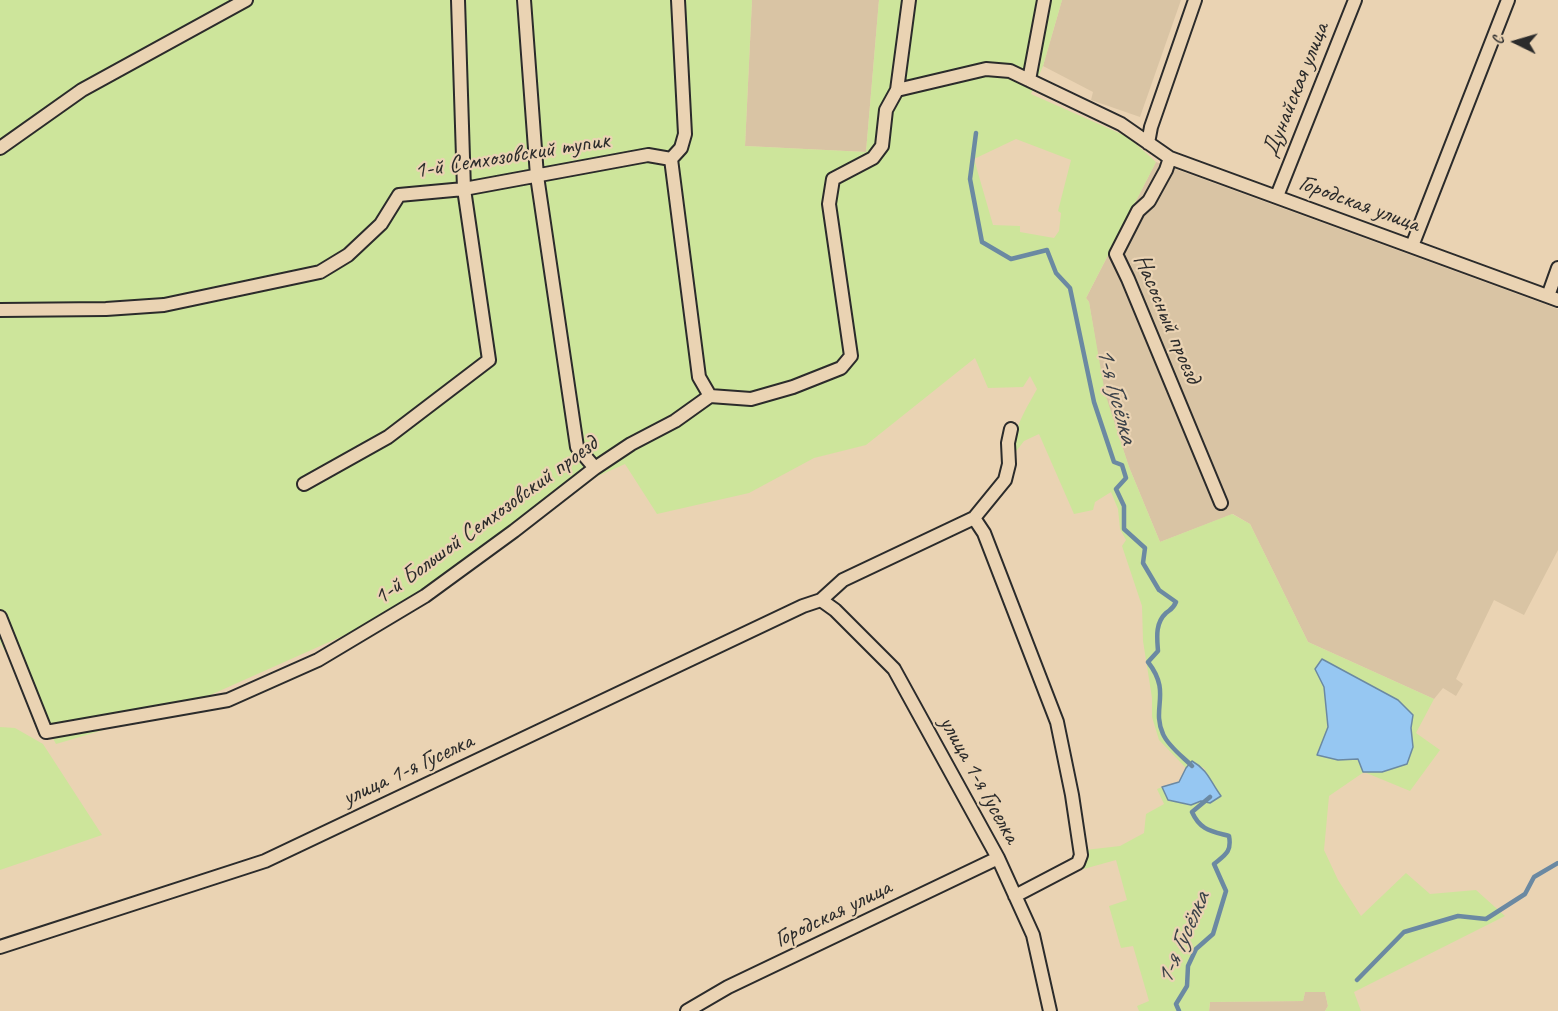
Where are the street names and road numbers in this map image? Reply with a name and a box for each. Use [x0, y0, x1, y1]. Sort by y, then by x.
street label: Дунайская улица [1256, 19, 1336, 161]
street label: 1-й Семхозовский тупик [412, 126, 612, 186]
street label: Городская улица [1295, 169, 1423, 239]
street label: Насосный проезд [1127, 250, 1207, 388]
street label: 1-й Большой Семхозовский проезд [368, 430, 604, 612]
street label: улица 1-я Гуселка [932, 711, 1026, 849]
street label: улица 1-я Гуселка [338, 727, 478, 813]
street label: Городская улица [770, 873, 896, 955]

